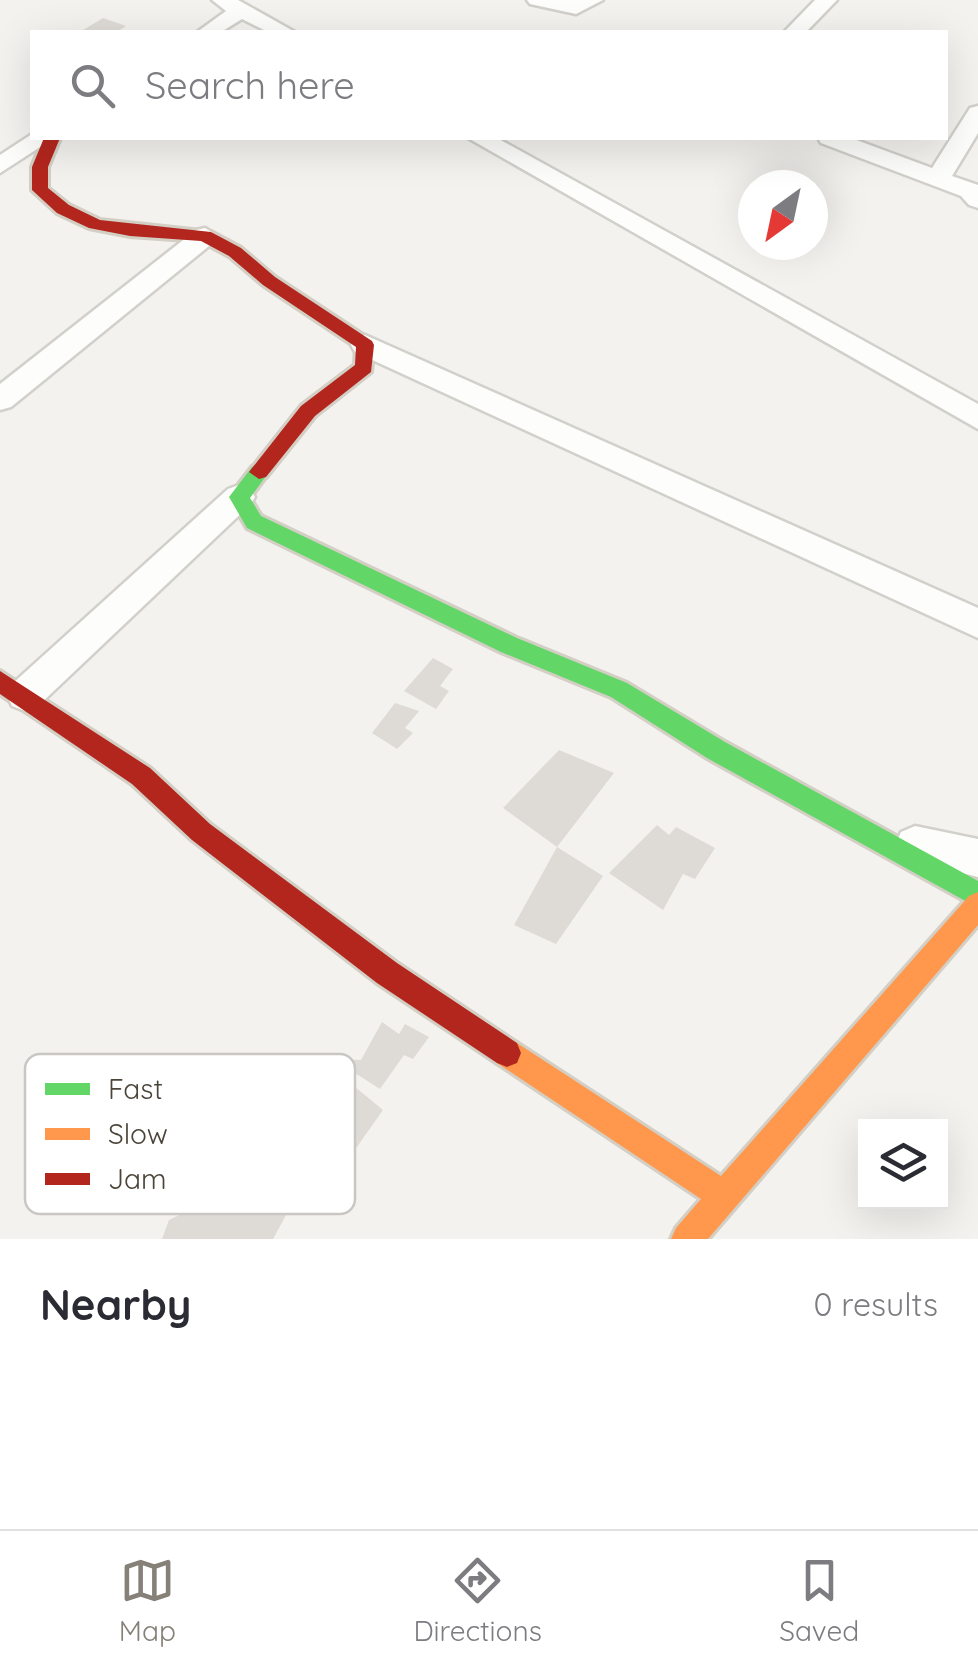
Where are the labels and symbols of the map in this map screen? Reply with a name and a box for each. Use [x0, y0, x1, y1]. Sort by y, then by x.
north arrow [738, 170, 828, 260]
legend [25, 1054, 355, 1214]
text: Fast [108, 1071, 163, 1106]
text: Slow [108, 1116, 168, 1151]
text: Jam [108, 1161, 167, 1196]

